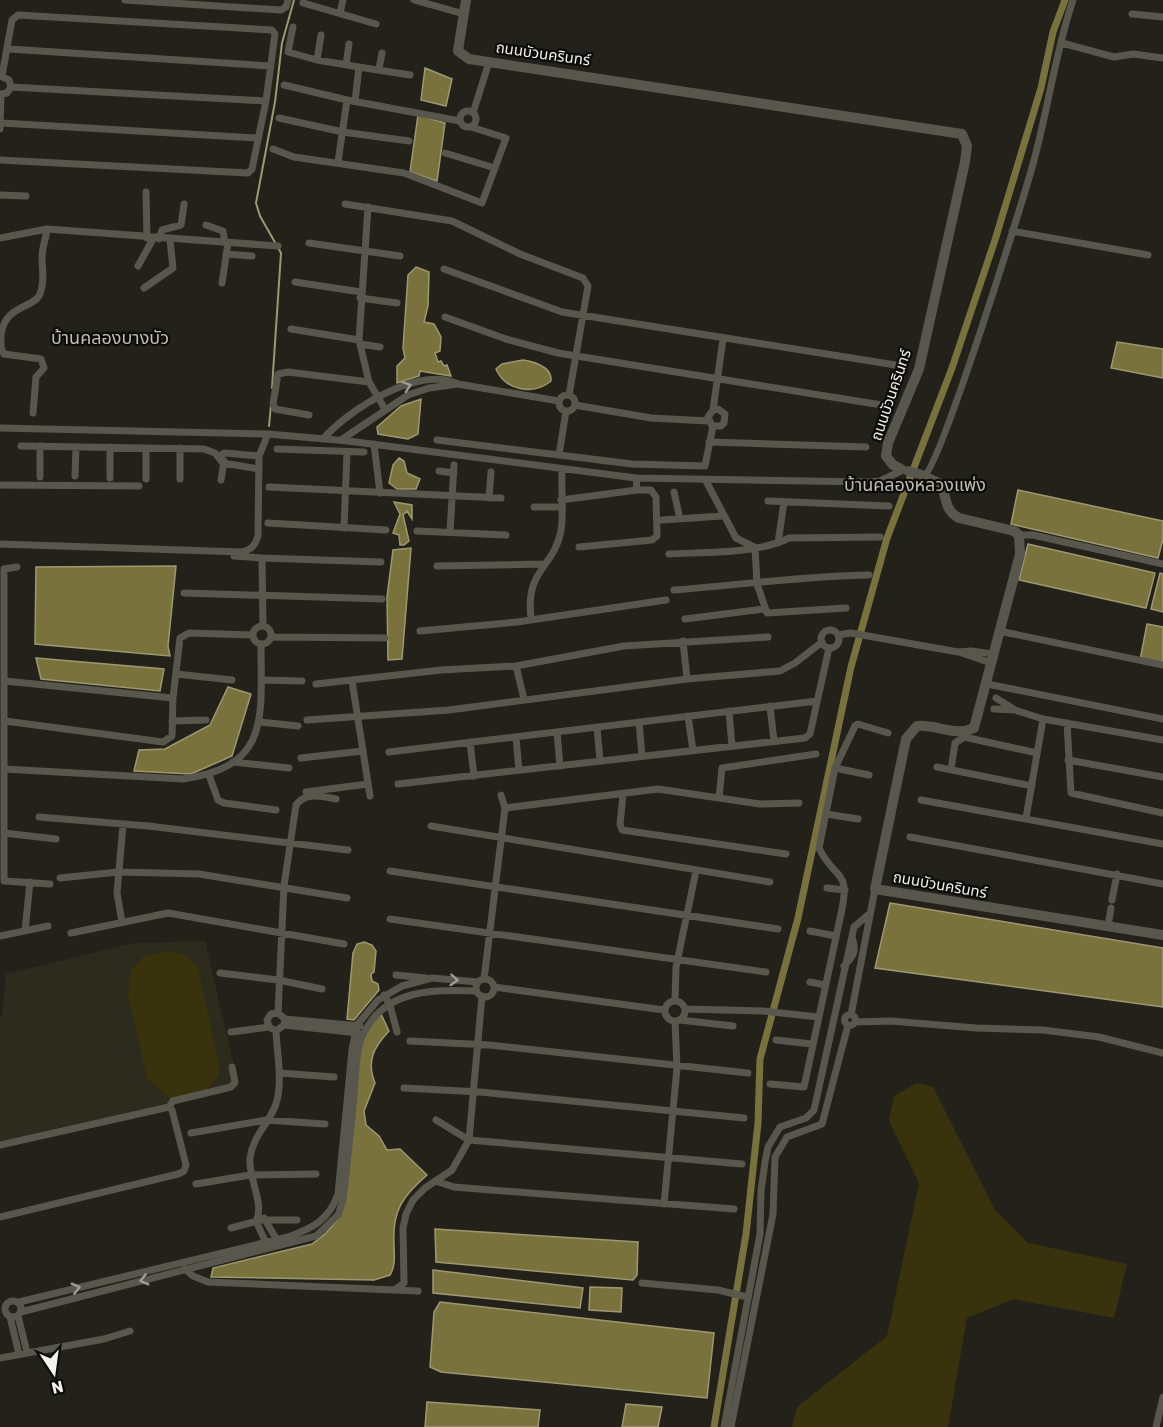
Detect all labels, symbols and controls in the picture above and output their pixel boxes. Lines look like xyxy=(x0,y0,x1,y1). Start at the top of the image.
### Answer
street label: ถนนบัวนครินทร์ xyxy=(495,38,592,70)
district label: บ้านคลองบางบัว xyxy=(51,327,169,349)
street label: ถนนบัวนครินทร์ xyxy=(867,346,915,443)
one-way arrow xyxy=(401,380,412,393)
district label: บ้านคลองหลวงแพ่ง xyxy=(844,474,986,496)
street label: ถนนบัวนครินทร์ xyxy=(892,868,989,902)
one-way arrow xyxy=(450,973,459,986)
one-way arrow xyxy=(140,1273,150,1286)
one-way arrow xyxy=(71,1283,81,1296)
north arrow xyxy=(24,1343,84,1403)
text: N xyxy=(50,1377,65,1398)

